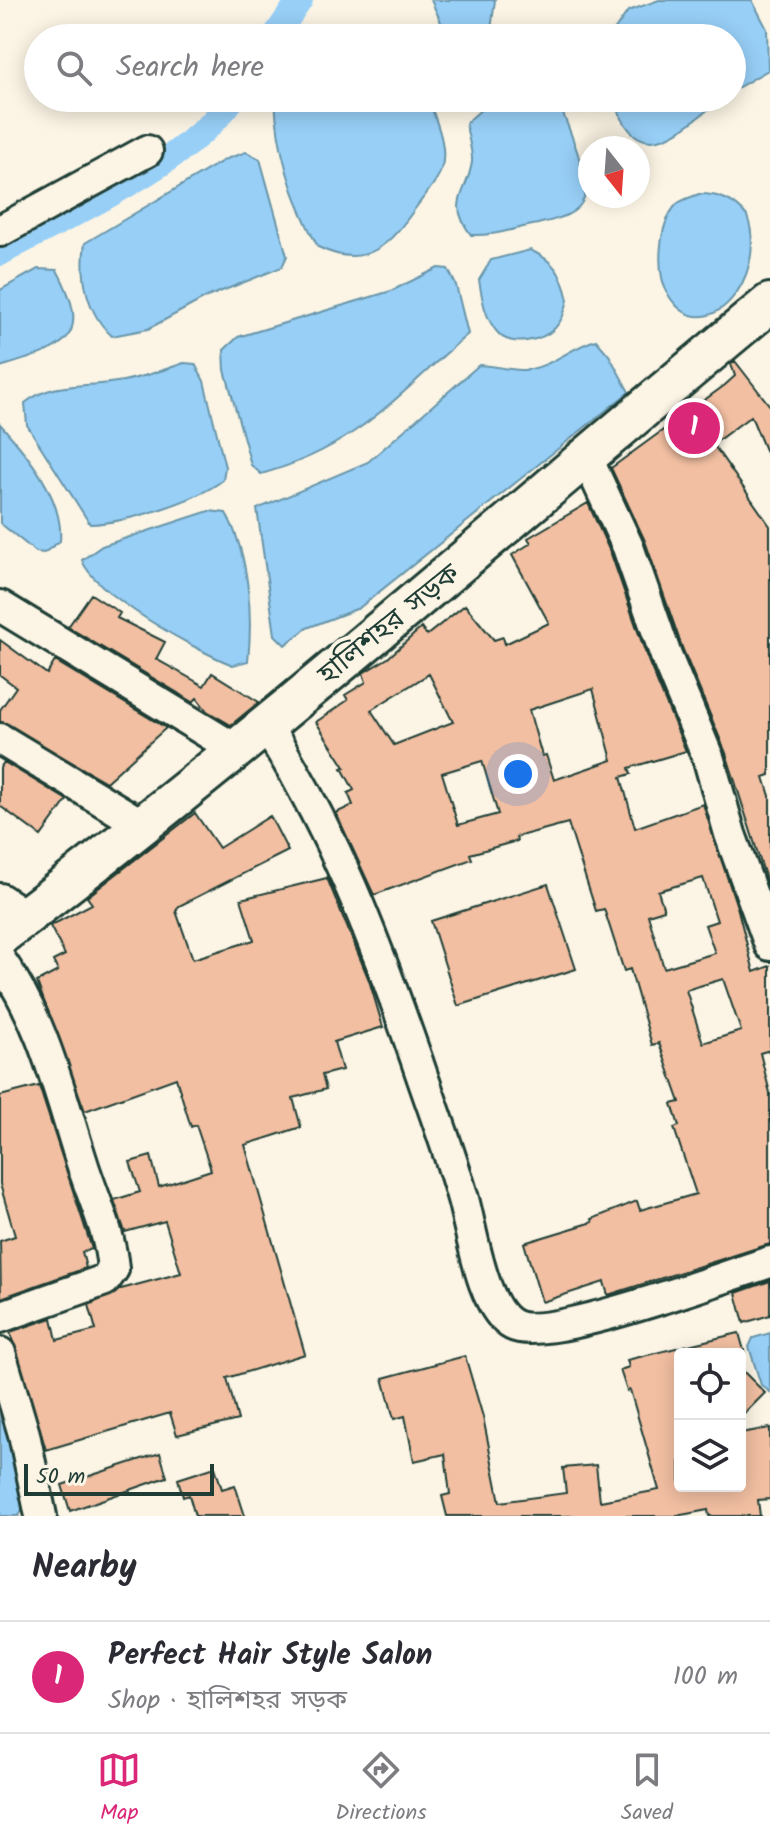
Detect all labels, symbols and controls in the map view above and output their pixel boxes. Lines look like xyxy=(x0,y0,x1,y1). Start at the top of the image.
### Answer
search box xyxy=(24,24,746,112)
text: Search here xyxy=(116,44,264,92)
icon: search xyxy=(52,46,96,90)
north arrow xyxy=(578,136,650,208)
pin: 1 xyxy=(668,398,720,458)
street label: হালিশহর সড়ক xyxy=(308,553,471,697)
your location xyxy=(498,754,538,794)
map controls xyxy=(674,1348,746,1492)
button: locate xyxy=(674,1348,746,1420)
button: layers xyxy=(674,1420,746,1492)
scale bar xyxy=(24,1460,214,1496)
text: 50 m xyxy=(36,1460,85,1495)
text: Nearby xyxy=(32,1541,137,1595)
text: Perfect Hair Style Salon xyxy=(108,1632,432,1680)
text: 1 xyxy=(54,1656,62,1698)
text: 100 m xyxy=(673,1656,738,1698)
text: Shop · হালিশহর সড়ক xyxy=(108,1680,347,1722)
tab: Map xyxy=(97,1748,141,1831)
tab: Directions xyxy=(335,1748,427,1831)
tab: Saved xyxy=(621,1748,673,1831)

